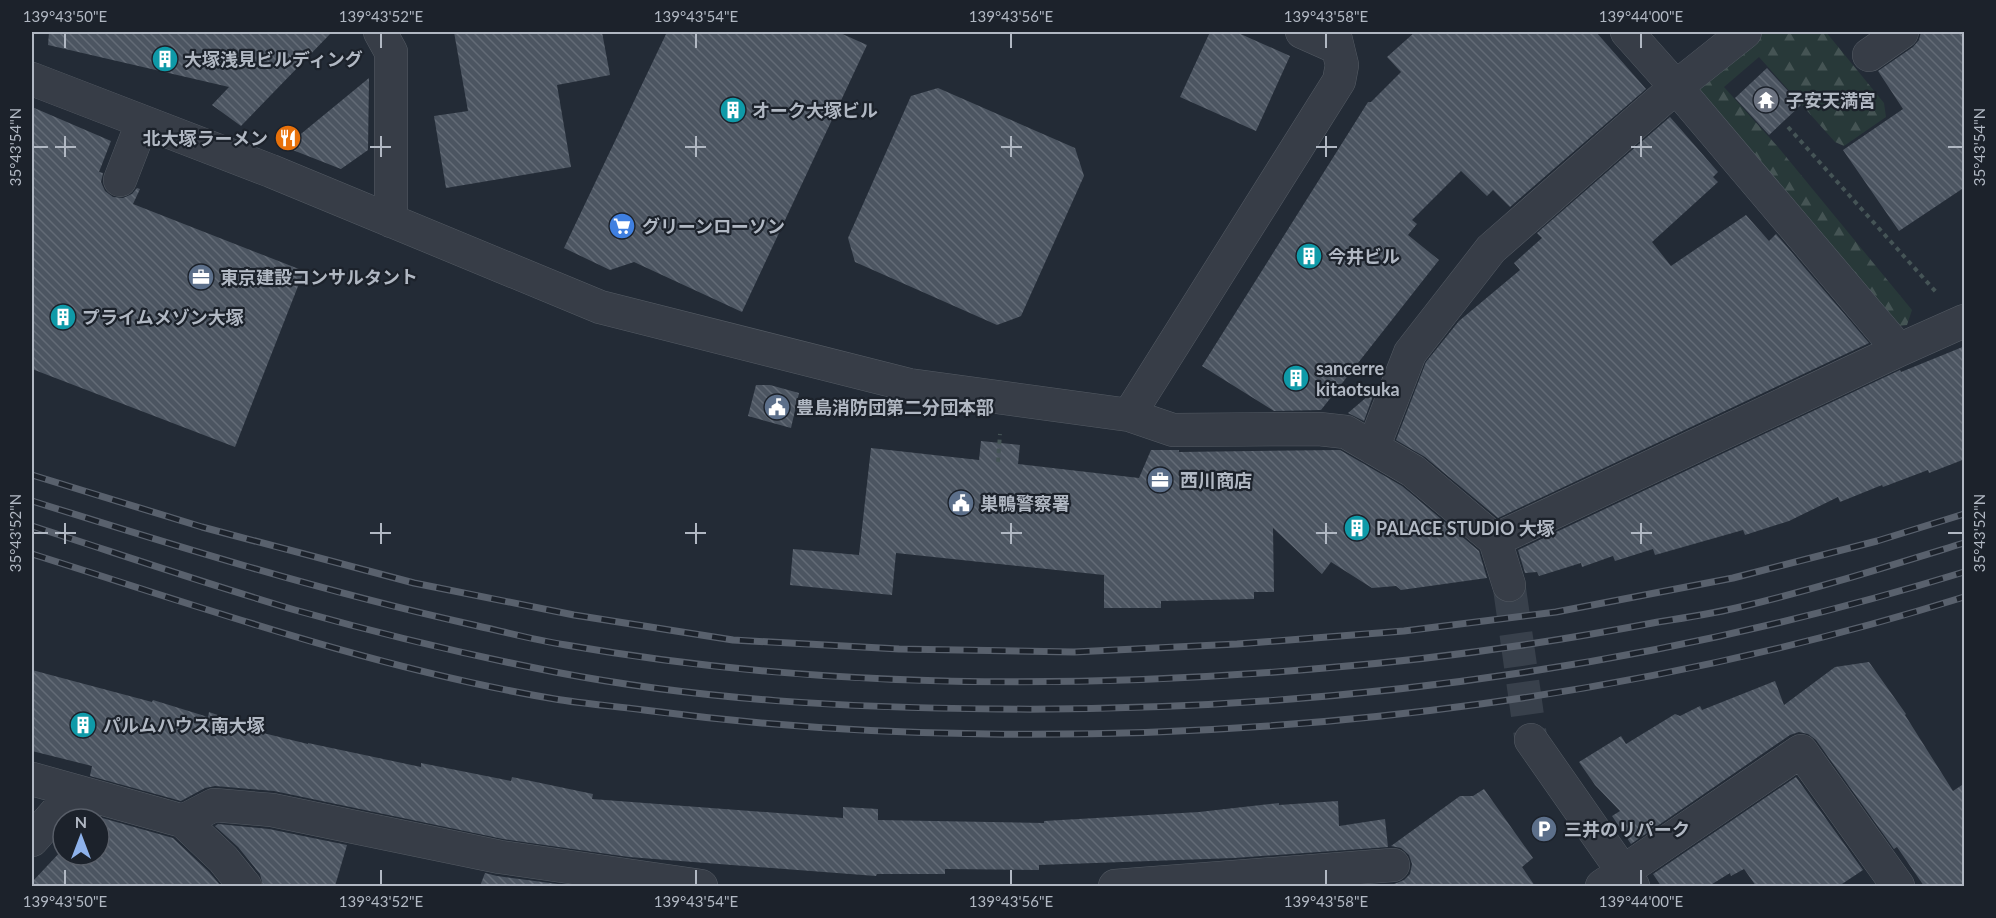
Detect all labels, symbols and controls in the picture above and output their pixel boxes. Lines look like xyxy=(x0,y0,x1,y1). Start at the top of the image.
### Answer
text: 139°43'50"E xyxy=(23,7,107,25)
text: 139°43'52"E xyxy=(339,7,423,25)
text: 139°43'54"E xyxy=(654,7,738,25)
text: 139°43'56"E xyxy=(969,7,1053,25)
text: 139°43'58"E xyxy=(1284,7,1368,25)
text: 139°44'00"E xyxy=(1599,7,1683,25)
building icon: 大塚浅見ビルディング xyxy=(150,44,180,74)
place label: 大塚浅見ビルディング xyxy=(184,48,363,70)
temple icon: 子安天満宮 xyxy=(1751,85,1781,115)
place label: 子安天満宮 xyxy=(1786,89,1876,111)
building icon: オーク大塚ビル xyxy=(718,95,748,125)
place label: オーク大塚ビル xyxy=(752,99,878,121)
text: 35°43'54"N xyxy=(6,108,24,186)
text: 35°43'54"N xyxy=(1970,108,1988,186)
restaurant icon: 北大塚ラーメン xyxy=(273,123,303,153)
place label: 北大塚ラーメン xyxy=(143,127,268,149)
supermarket icon: グリーンローソン xyxy=(607,211,637,241)
place label: グリーンローソン xyxy=(642,215,785,237)
building icon: 今井ビル xyxy=(1294,241,1324,271)
place label: 今井ビル xyxy=(1328,245,1400,267)
office icon: 東京建設コンサルタント xyxy=(186,262,216,292)
place label: 東京建設コンサルタント xyxy=(220,266,418,288)
building icon: プライムメゾン大塚 xyxy=(48,302,78,332)
place label: プライムメゾン大塚 xyxy=(82,306,244,328)
place label: sancerre kitaotsuka xyxy=(1316,357,1400,400)
building icon: sancerre kitaotsuka xyxy=(1281,363,1311,393)
public building icon: 豊島消防団第二分団本部 xyxy=(762,392,792,422)
place label: 豊島消防団第二分団本部 xyxy=(796,396,994,418)
office icon: 西川商店 xyxy=(1145,465,1175,495)
place label: 西川商店 xyxy=(1180,469,1252,491)
public building icon: 巣鴨警察署 xyxy=(946,488,976,518)
place label: 巣鴨警察署 xyxy=(980,492,1070,514)
text: 35°43'52"N xyxy=(6,494,24,572)
text: 35°43'52"N xyxy=(1970,494,1988,572)
building icon: PALACE STUDIO 大塚 xyxy=(1342,513,1372,543)
place label: PALACE STUDIO 大塚 xyxy=(1376,517,1555,539)
building icon: パルムハウス南大塚 xyxy=(68,710,98,740)
place label: パルムハウス南大塚 xyxy=(103,714,265,736)
north arrow xyxy=(51,807,111,867)
text: N xyxy=(75,812,87,831)
parking icon: 三井のリパーク xyxy=(1529,814,1559,844)
place label: 三井のリパーク xyxy=(1564,818,1690,840)
text: 139°43'50"E xyxy=(23,892,107,910)
text: 139°43'52"E xyxy=(339,892,423,910)
text: 139°43'54"E xyxy=(654,892,738,910)
text: 139°43'56"E xyxy=(969,892,1053,910)
text: 139°43'58"E xyxy=(1284,892,1368,910)
text: 139°44'00"E xyxy=(1599,892,1683,910)

